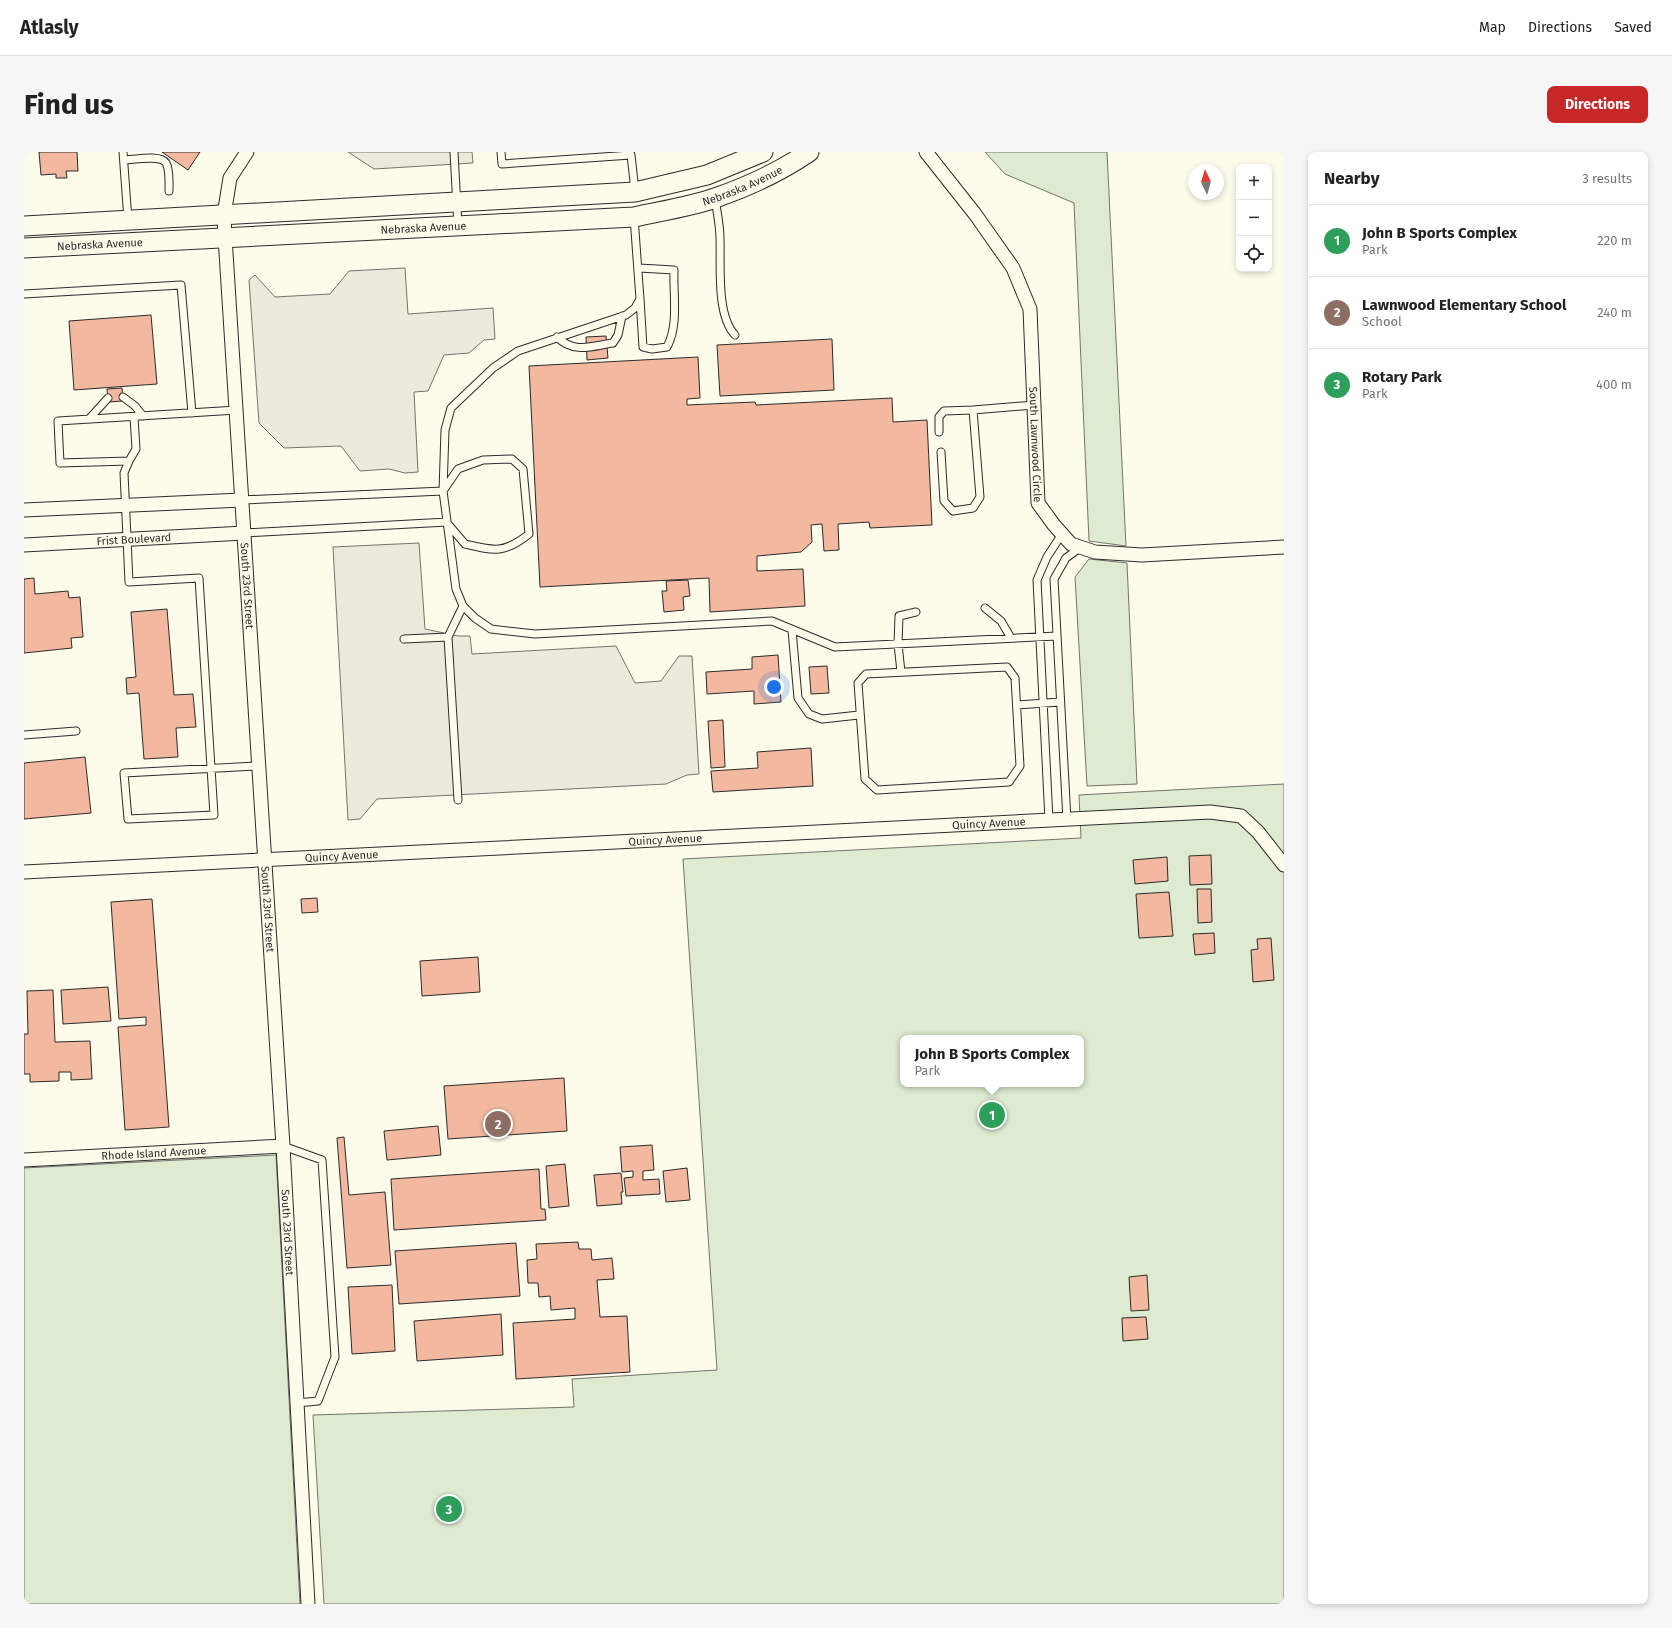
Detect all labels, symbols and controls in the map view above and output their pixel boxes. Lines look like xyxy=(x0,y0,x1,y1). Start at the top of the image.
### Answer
text: Atlasly xyxy=(20,16,79,39)
text: Map xyxy=(1479,19,1506,36)
text: Directions xyxy=(1528,19,1592,36)
text: Saved xyxy=(1614,19,1652,36)
button: Directions xyxy=(1547,86,1648,123)
text: Find us xyxy=(24,88,114,121)
street label: Nebraska Avenue xyxy=(701,163,785,208)
north arrow xyxy=(1188,164,1224,200)
map controls xyxy=(1236,164,1272,272)
button: + xyxy=(1236,164,1272,200)
text: Nearby xyxy=(1324,168,1379,189)
text: 3 results xyxy=(1582,171,1632,186)
button: − xyxy=(1236,200,1272,236)
street label: Nebraska Avenue xyxy=(380,219,467,236)
text: John B Sports Complex xyxy=(1362,224,1517,242)
text: 1 xyxy=(1334,233,1340,248)
text: 220 m xyxy=(1597,233,1632,248)
street label: Nebraska Avenue xyxy=(57,235,143,253)
button: locate xyxy=(1236,236,1272,272)
text: Park xyxy=(1362,242,1388,257)
text: Lawnwood Elementary School xyxy=(1362,296,1566,314)
text: 2 xyxy=(1334,305,1340,320)
text: 240 m xyxy=(1597,305,1632,320)
text: School xyxy=(1362,314,1402,329)
text: Rotary Park xyxy=(1362,368,1442,386)
text: 3 xyxy=(1334,377,1340,392)
text: 400 m xyxy=(1596,377,1632,392)
street label: South Lawnwood Circle xyxy=(1027,386,1044,503)
text: Park xyxy=(1362,386,1388,401)
street label: Frist Boulevard xyxy=(96,530,172,548)
street label: South 23rd Street xyxy=(238,542,256,629)
your location xyxy=(764,677,784,697)
street label: Quincy Avenue xyxy=(952,815,1026,832)
street label: Quincy Avenue xyxy=(628,831,702,848)
street label: Quincy Avenue xyxy=(304,848,379,864)
street label: South 23rd Street xyxy=(259,866,277,953)
popup xyxy=(900,1035,1084,1087)
text: John B Sports Complex xyxy=(915,1045,1069,1063)
text: Park xyxy=(915,1063,940,1078)
pin: 1 xyxy=(979,1100,1005,1130)
pin: 2 xyxy=(485,1109,511,1139)
street label: Rhode Island Avenue xyxy=(101,1144,207,1162)
street label: South 23rd Street xyxy=(279,1189,297,1276)
pin: 3 xyxy=(436,1494,462,1524)

